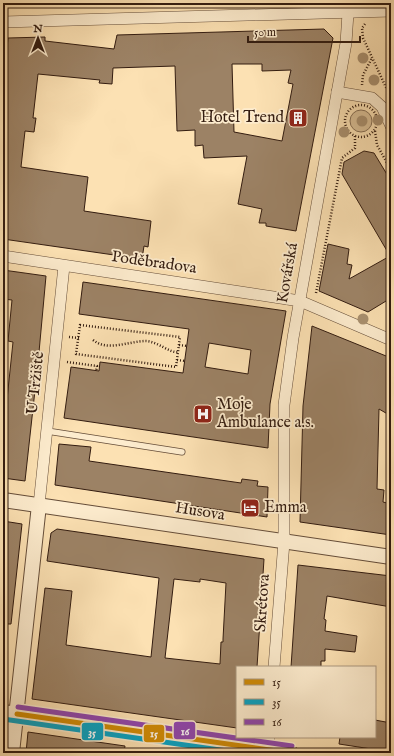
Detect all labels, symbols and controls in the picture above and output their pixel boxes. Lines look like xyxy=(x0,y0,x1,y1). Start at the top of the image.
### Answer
north arrow xyxy=(18,18,58,58)
scale bar xyxy=(248,18,360,44)
text: N xyxy=(32,22,43,36)
text: 50 m xyxy=(254,25,276,40)
building icon: Hotel Trend xyxy=(287,107,309,129)
place label: Hotel Trend xyxy=(200,108,284,128)
street label: Kovářská xyxy=(273,241,303,305)
street label: Poděbradova xyxy=(110,247,198,279)
street label: U Tržiště xyxy=(23,350,49,416)
place label: Moje Ambulance a.s. xyxy=(216,395,314,433)
hospital icon: Moje Ambulance a.s. xyxy=(192,403,214,425)
hotel icon: Emma xyxy=(239,497,261,519)
street label: Husova xyxy=(174,498,226,526)
place label: Emma xyxy=(264,498,307,518)
street label: Skrétova xyxy=(251,573,275,633)
legend xyxy=(236,666,376,738)
text: 15 xyxy=(272,675,281,690)
text: 35 xyxy=(272,695,281,710)
text: 16 xyxy=(272,715,282,730)
line badge: 16 xyxy=(173,721,196,740)
line badge: 35 xyxy=(81,722,104,741)
line badge: 15 xyxy=(143,724,165,743)
text: 16 xyxy=(181,725,191,739)
text: 35 xyxy=(88,726,96,740)
text: 15 xyxy=(150,727,158,741)

